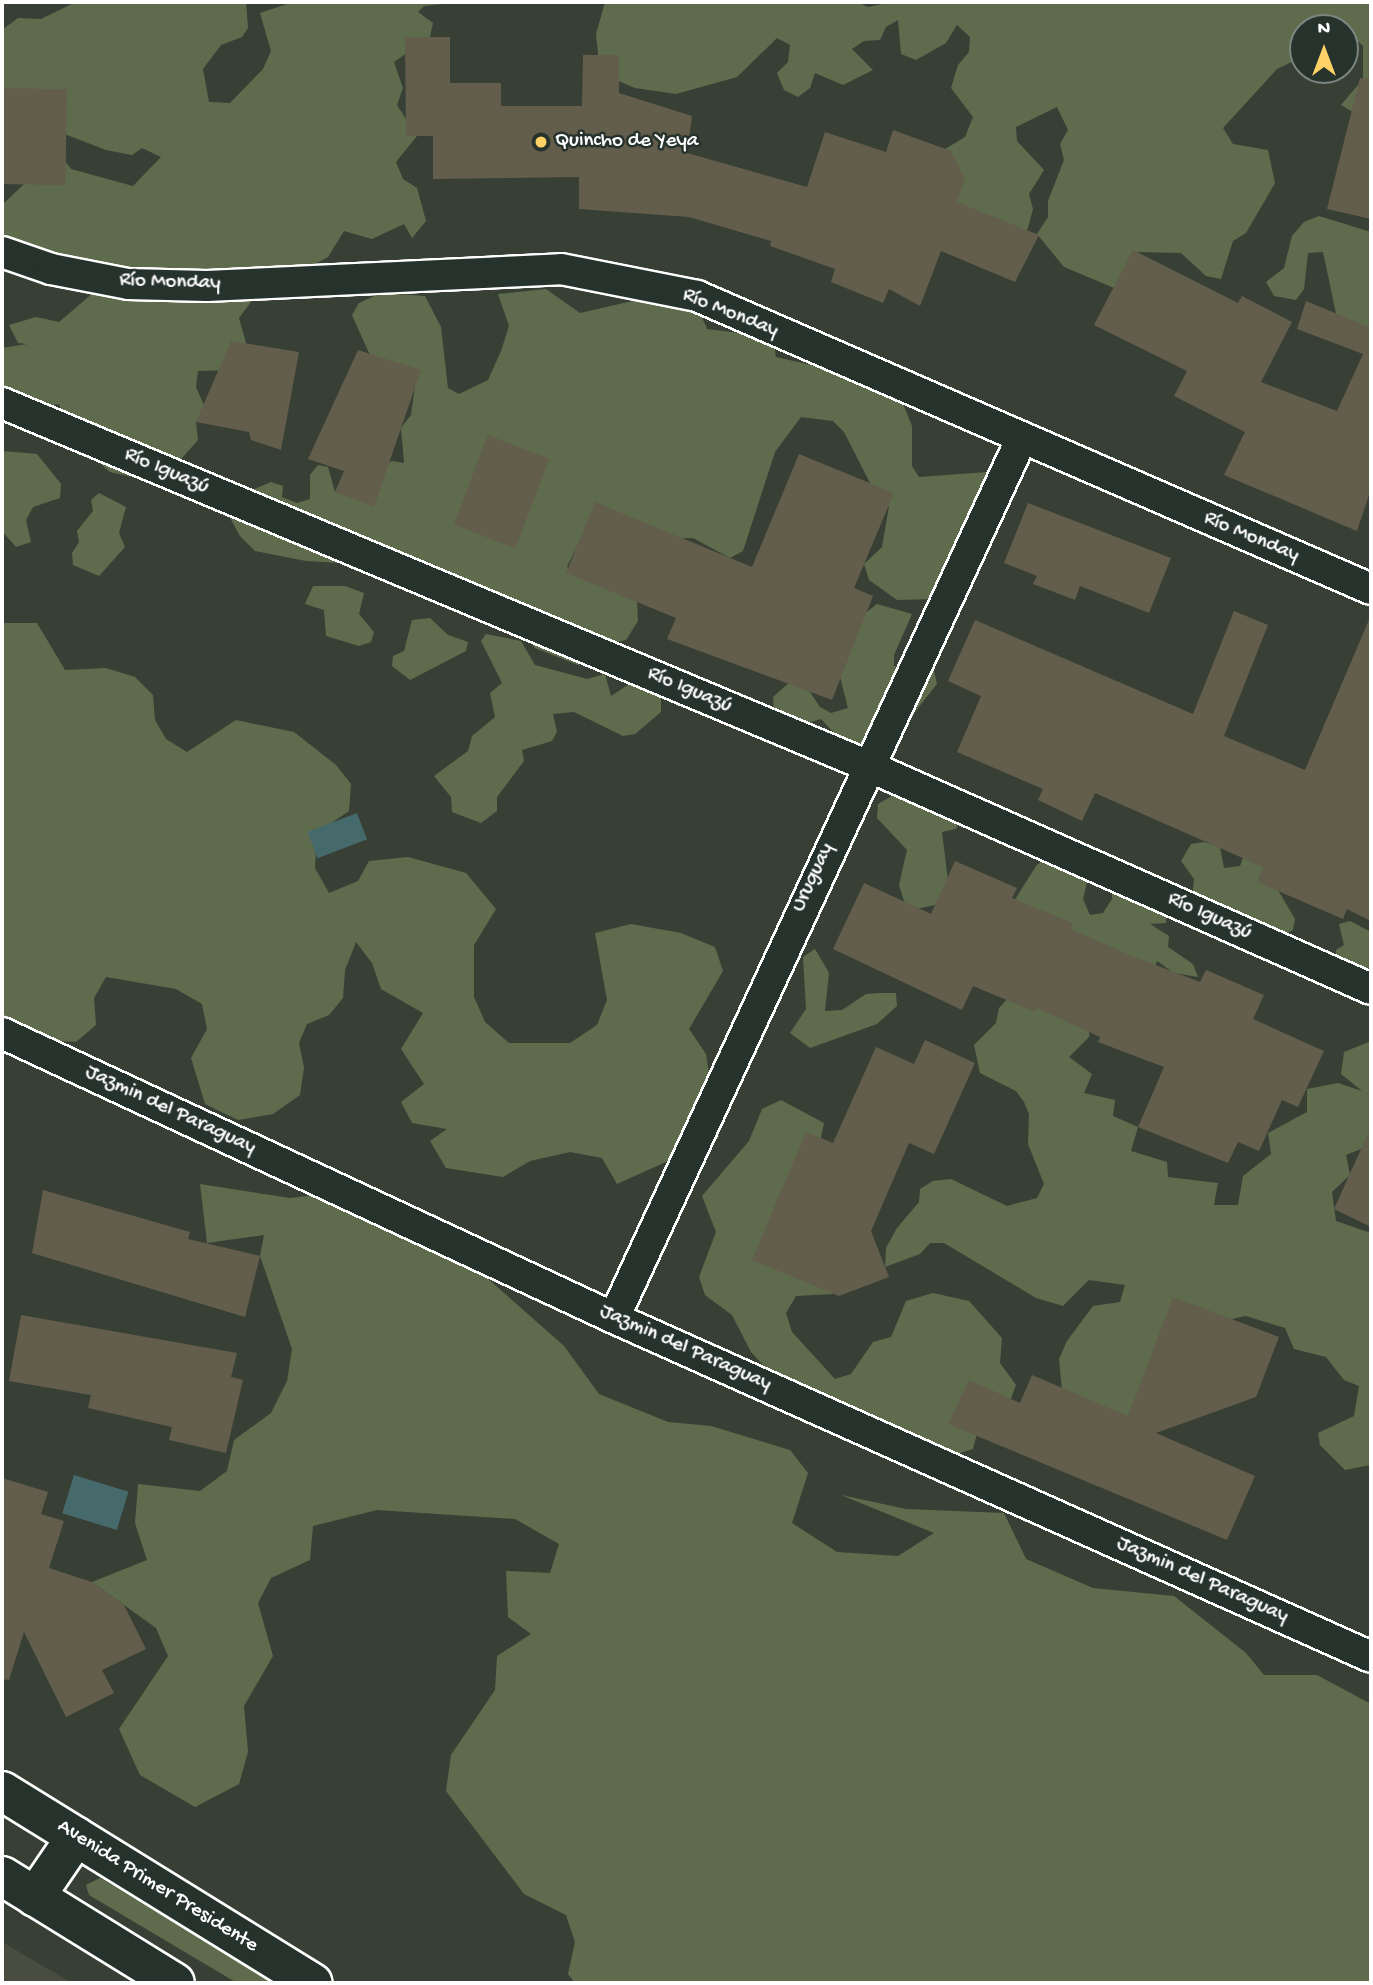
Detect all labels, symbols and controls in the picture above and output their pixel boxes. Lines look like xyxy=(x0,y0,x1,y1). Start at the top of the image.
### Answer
north arrow xyxy=(1289,14,1359,84)
text: N xyxy=(1318,18,1330,41)
place label: Quincho de Yeya xyxy=(555,129,698,155)
marker: Quincho de Yeya xyxy=(533,134,549,150)
street label: Río Monday xyxy=(119,269,221,297)
street label: Río Monday xyxy=(678,283,782,345)
street label: Río Iguazú xyxy=(120,443,212,501)
street label: Río Monday xyxy=(1200,507,1302,569)
street label: Río Iguazú xyxy=(643,662,735,720)
street label: Uruguay xyxy=(787,840,841,916)
street label: Río Iguazú xyxy=(1163,887,1255,947)
street label: Jazmin del Paraguay xyxy=(81,1060,259,1162)
street label: Jazmin del Paraguay xyxy=(595,1300,775,1398)
street label: Jazmin del Paraguay xyxy=(1112,1532,1292,1630)
street label: Avenida Primer Presidente xyxy=(52,1815,262,1959)

